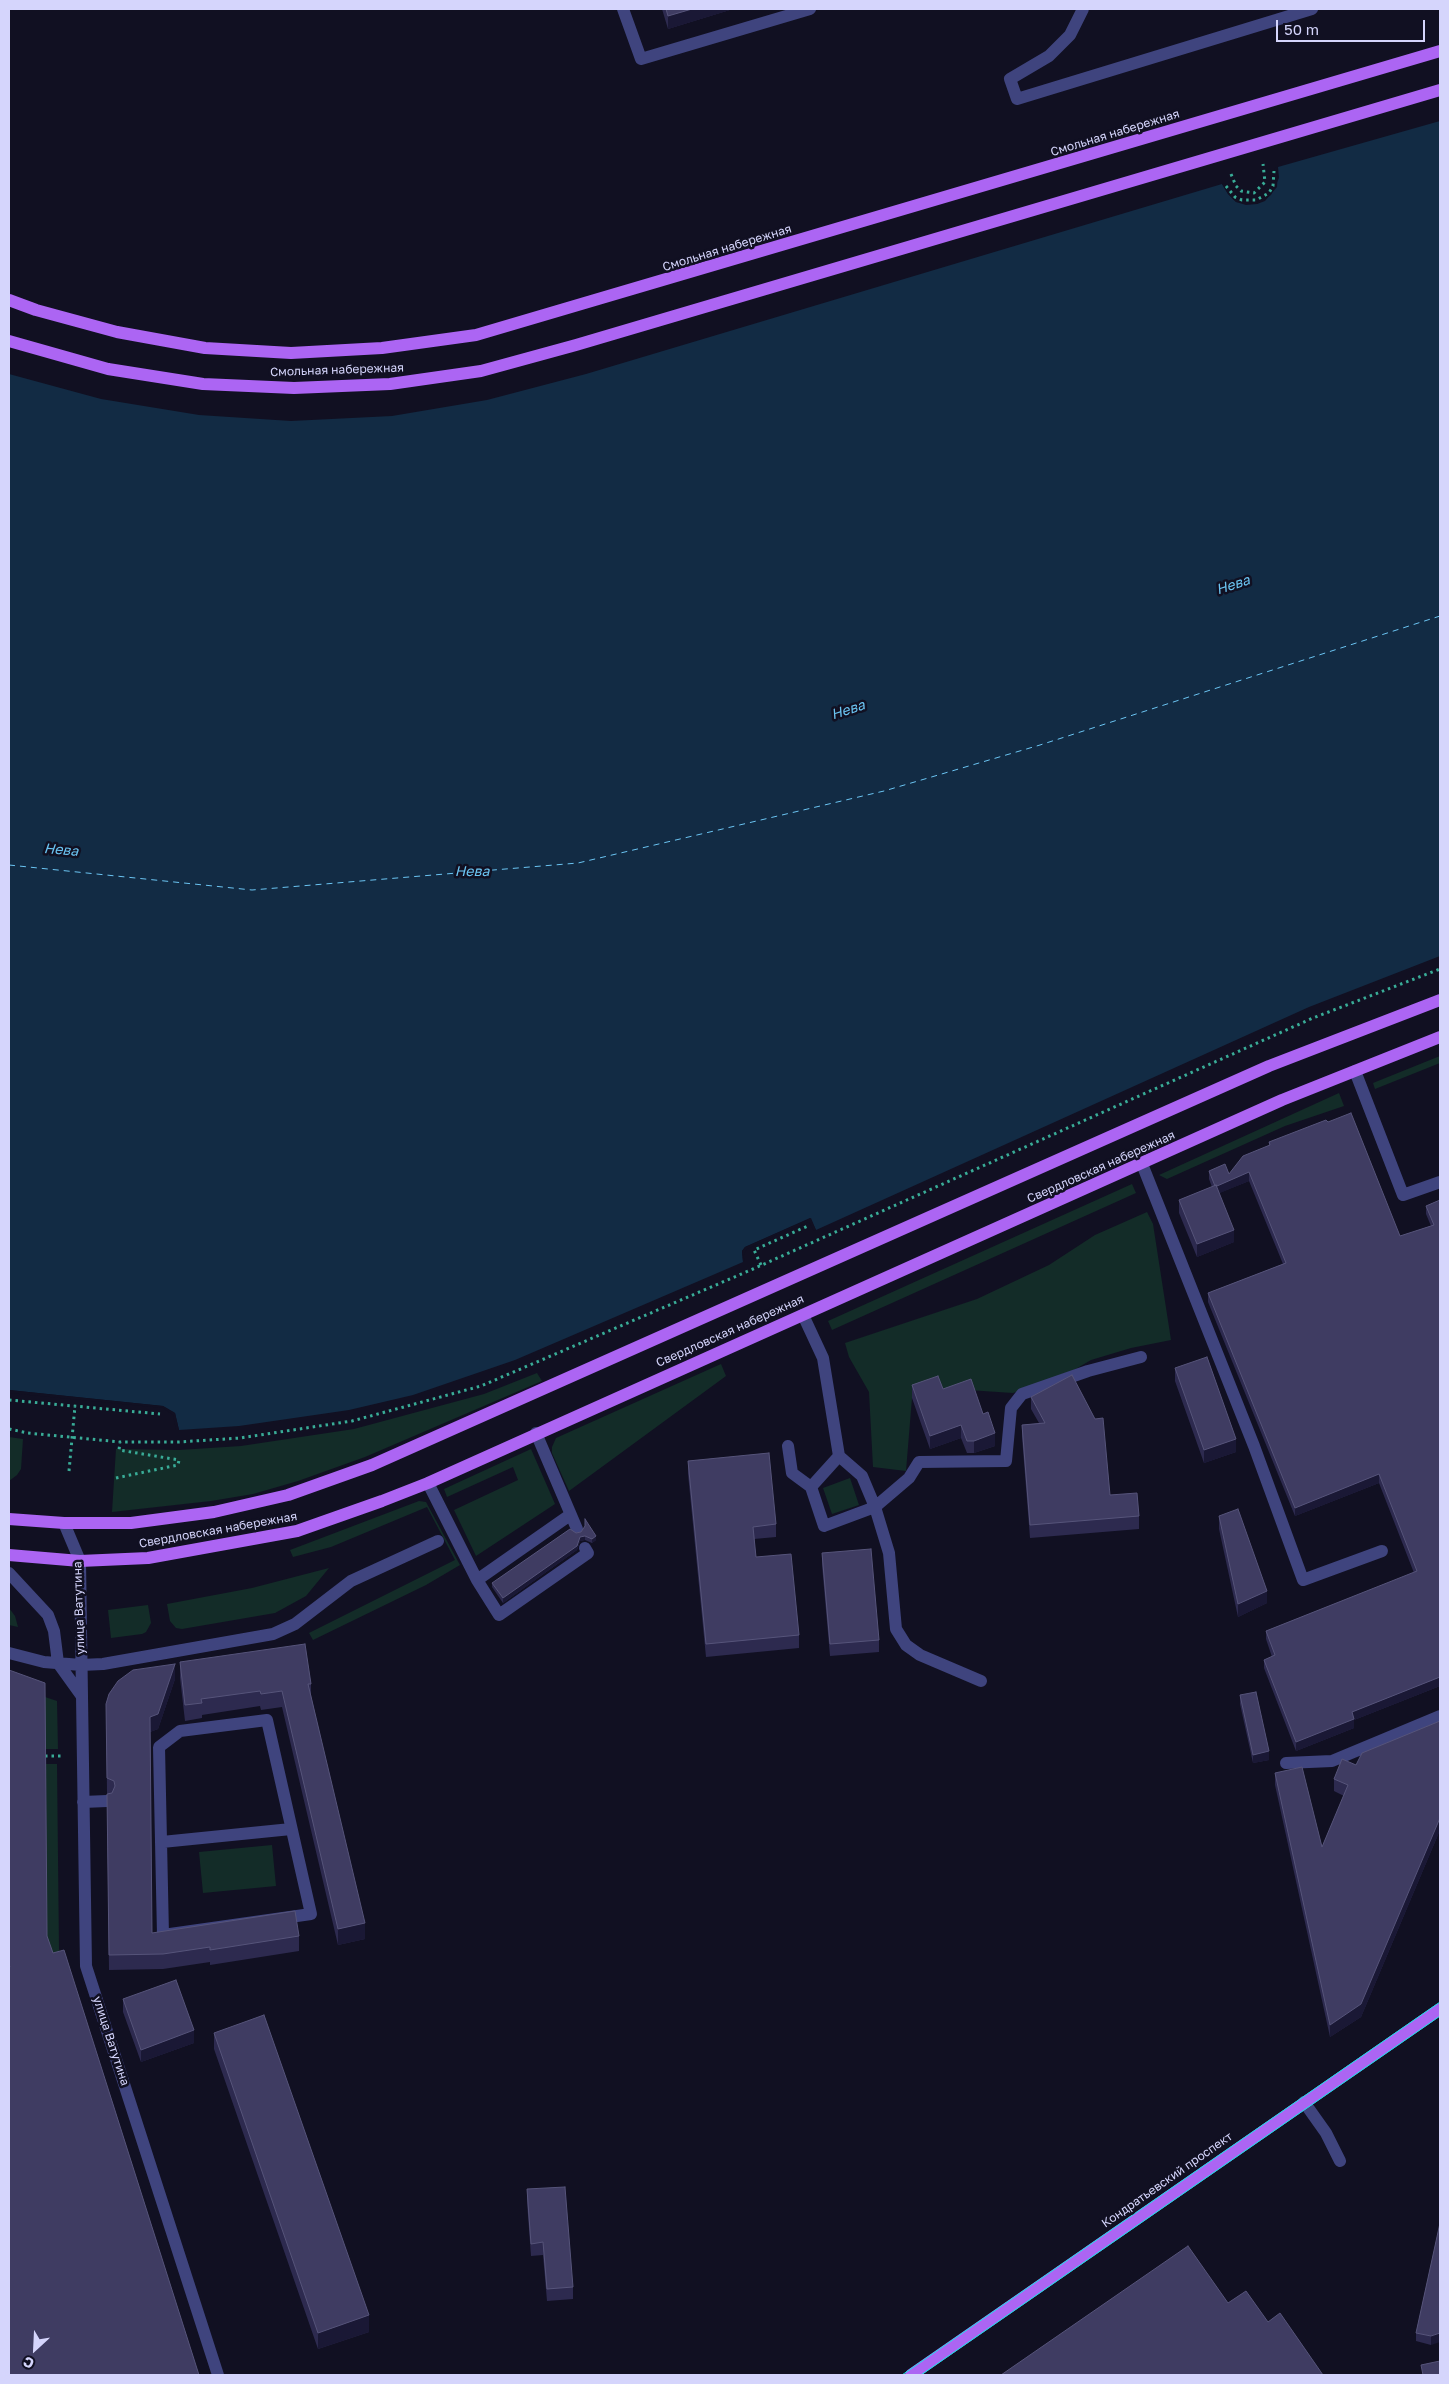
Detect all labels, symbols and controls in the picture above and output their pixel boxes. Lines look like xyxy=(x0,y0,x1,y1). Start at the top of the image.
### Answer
scale bar xyxy=(1279,10,1428,42)
text: 50 m xyxy=(1284,20,1319,38)
street label: Смольная набережная xyxy=(1049,107,1181,159)
street label: Смольная набережная xyxy=(661,222,793,274)
street label: Смольная набережная xyxy=(270,360,404,380)
water label: Нева xyxy=(1214,572,1252,598)
water label: Нева xyxy=(829,697,867,723)
water label: Нева xyxy=(43,840,79,860)
water label: Нева xyxy=(455,864,489,880)
street label: Свердловская набережная xyxy=(1025,1128,1177,1206)
street label: Свердловская набережная xyxy=(654,1292,806,1370)
street label: Свердловская набережная xyxy=(138,1509,298,1551)
street label: улица Ватутина xyxy=(70,1561,88,1655)
street label: улица Ватутина xyxy=(90,1994,132,2088)
street label: Кондратьевский проспект xyxy=(1099,2129,1235,2231)
north arrow xyxy=(10,2324,60,2374)
text: С xyxy=(20,2353,37,2373)

